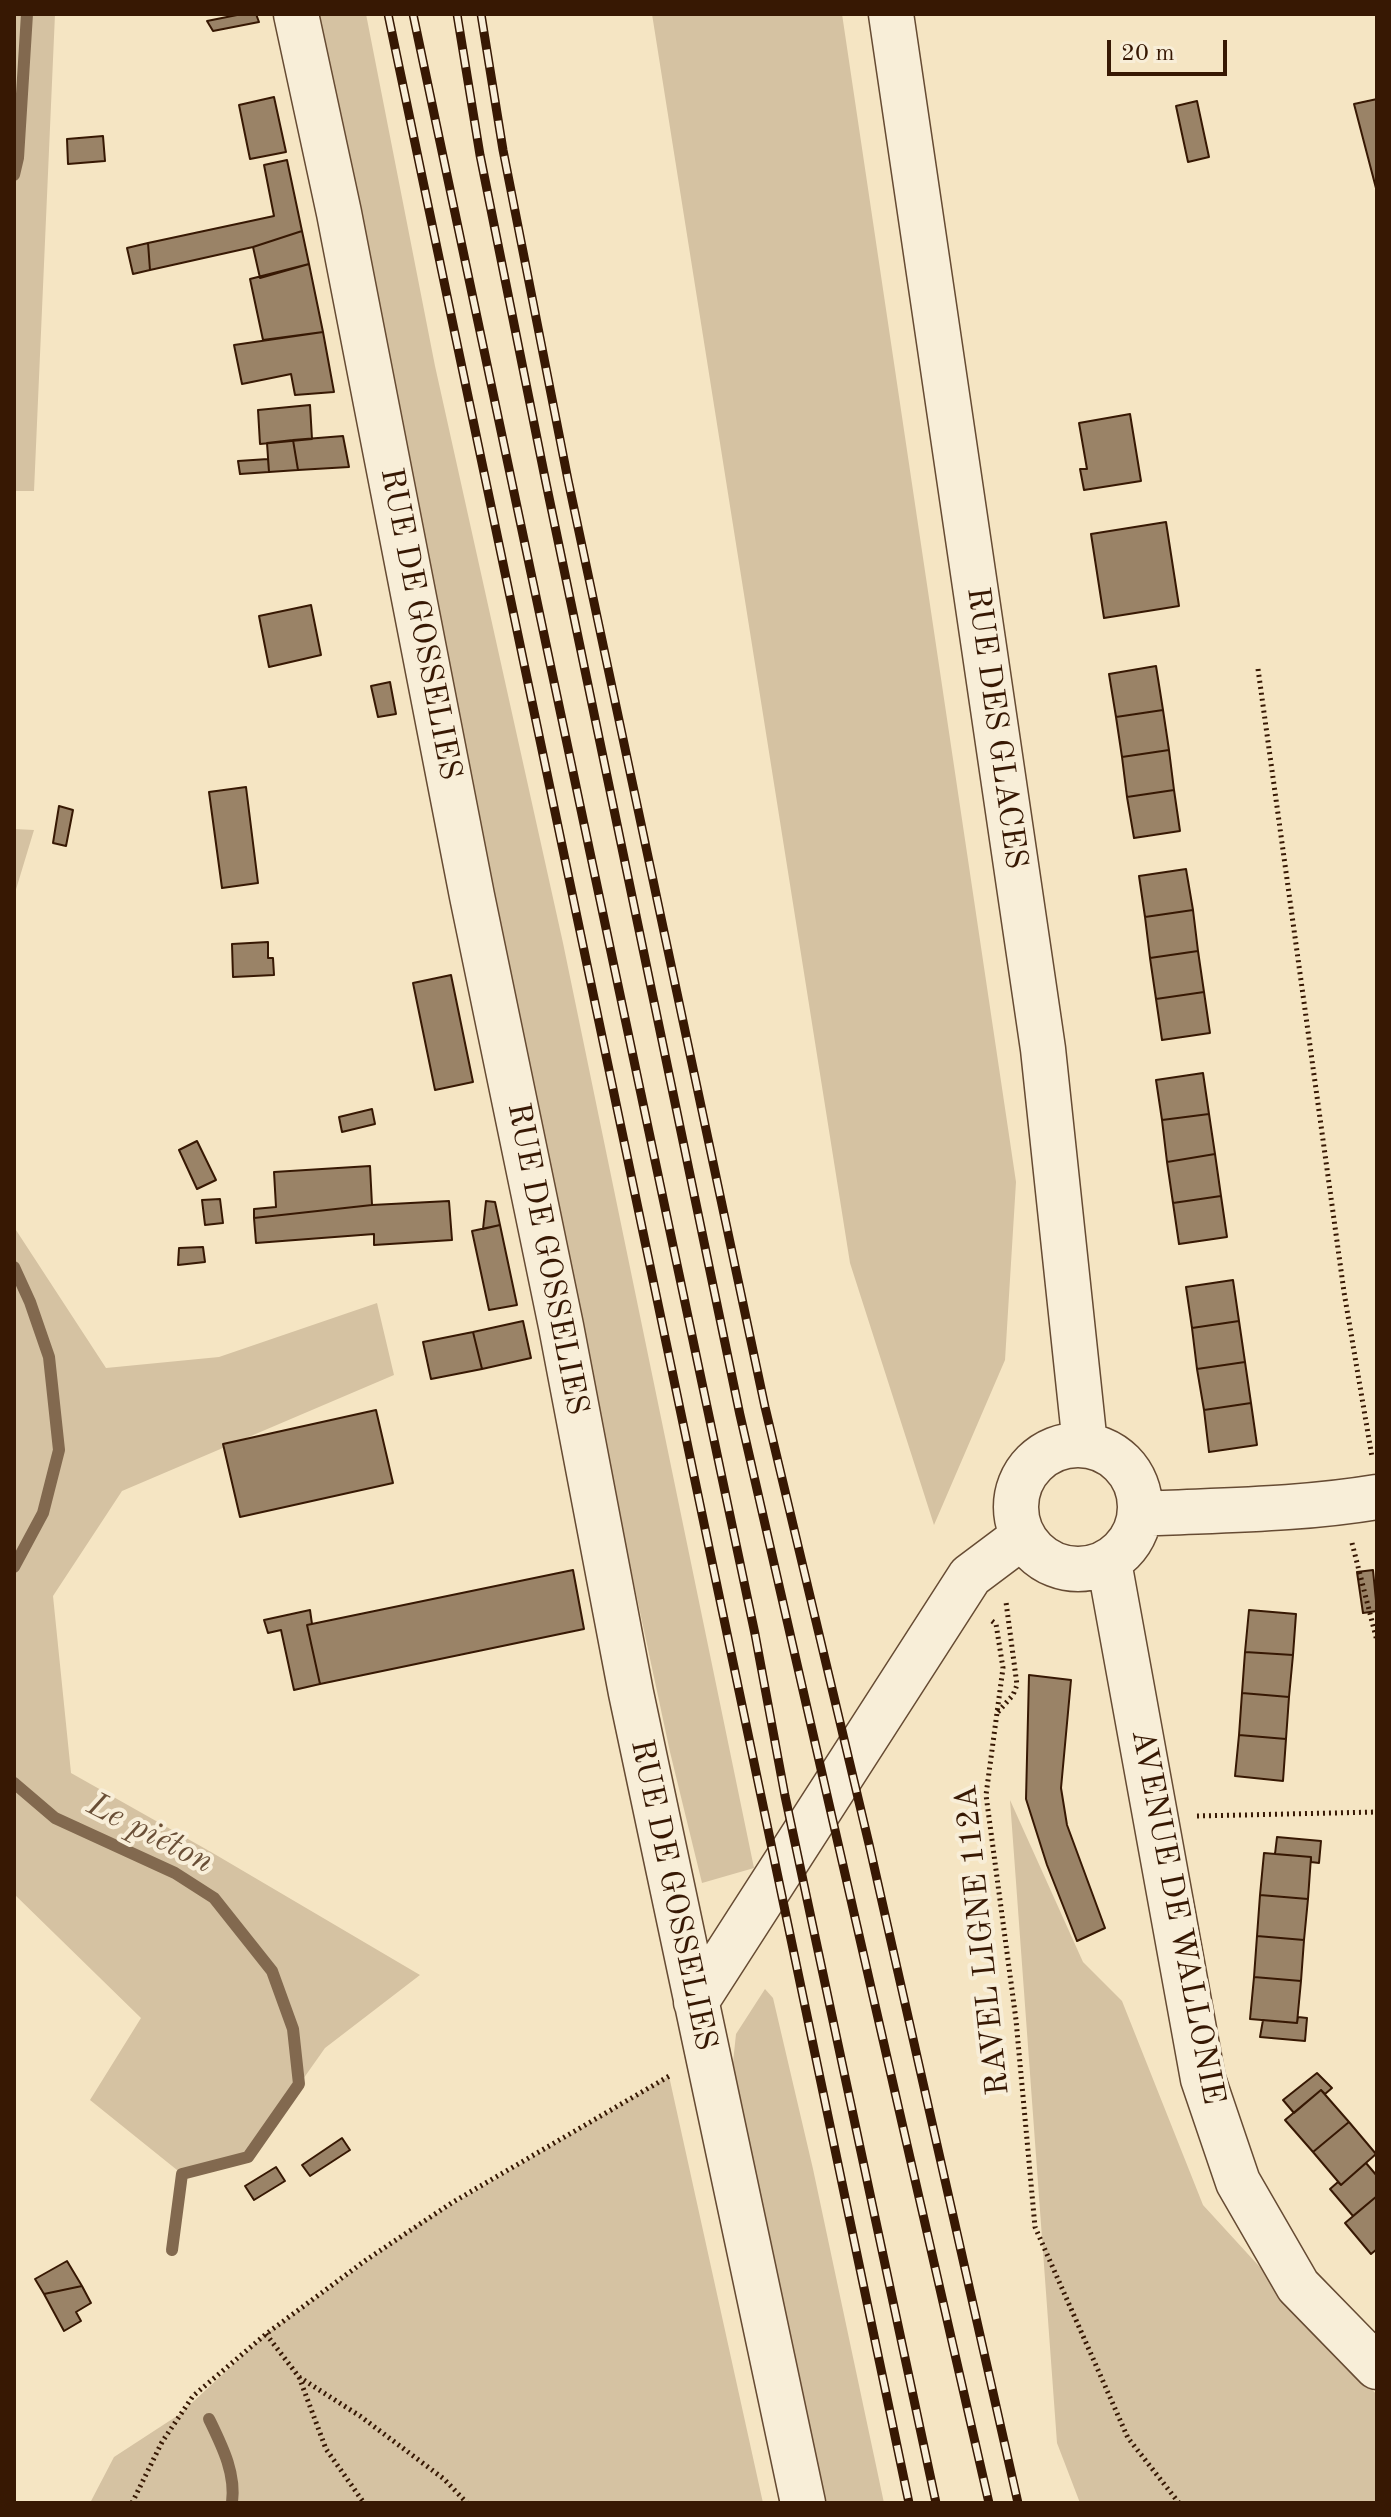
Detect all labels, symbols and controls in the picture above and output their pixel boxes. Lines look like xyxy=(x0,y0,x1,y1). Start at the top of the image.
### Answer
scale bar xyxy=(1111,24,1231,74)
text: 20 m xyxy=(1121,42,1175,66)
street label: RUE DE GOSSELIES xyxy=(371,465,469,783)
street label: RUE DES GLACES xyxy=(957,585,1035,871)
street label: RUE DE GOSSELIES xyxy=(498,1100,596,1418)
street label: AVENUE DE WALLONIE xyxy=(1122,1726,1232,2108)
street label: RUE DE GOSSELIES xyxy=(621,1736,725,2054)
street label: RAVEL LIGNE 112A xyxy=(948,1783,1018,2097)
water label: Le piéton xyxy=(80,1785,220,1883)

